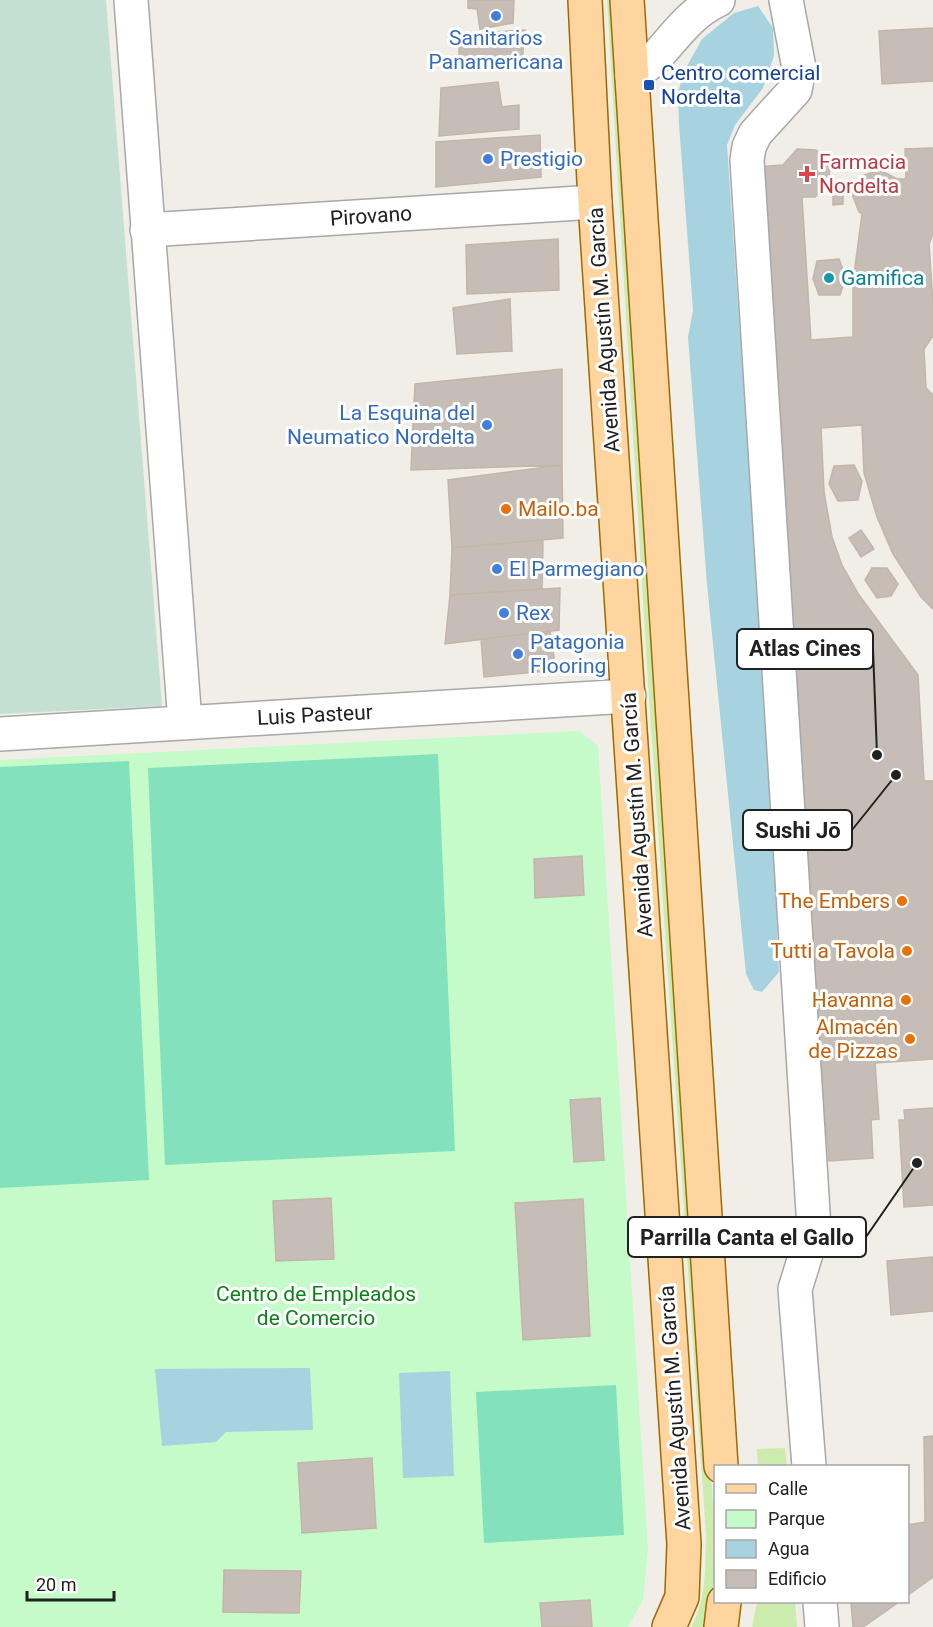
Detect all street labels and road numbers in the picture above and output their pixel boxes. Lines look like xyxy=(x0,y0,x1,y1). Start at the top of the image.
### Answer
street label: Pirovano xyxy=(329,201,413,231)
street label: Avenida Agustín M. García xyxy=(583,207,625,453)
street label: Avenida Agustín M. García xyxy=(616,692,658,938)
street label: Luis Pasteur xyxy=(257,700,373,730)
street label: Avenida Agustín M. García xyxy=(654,1285,696,1531)

